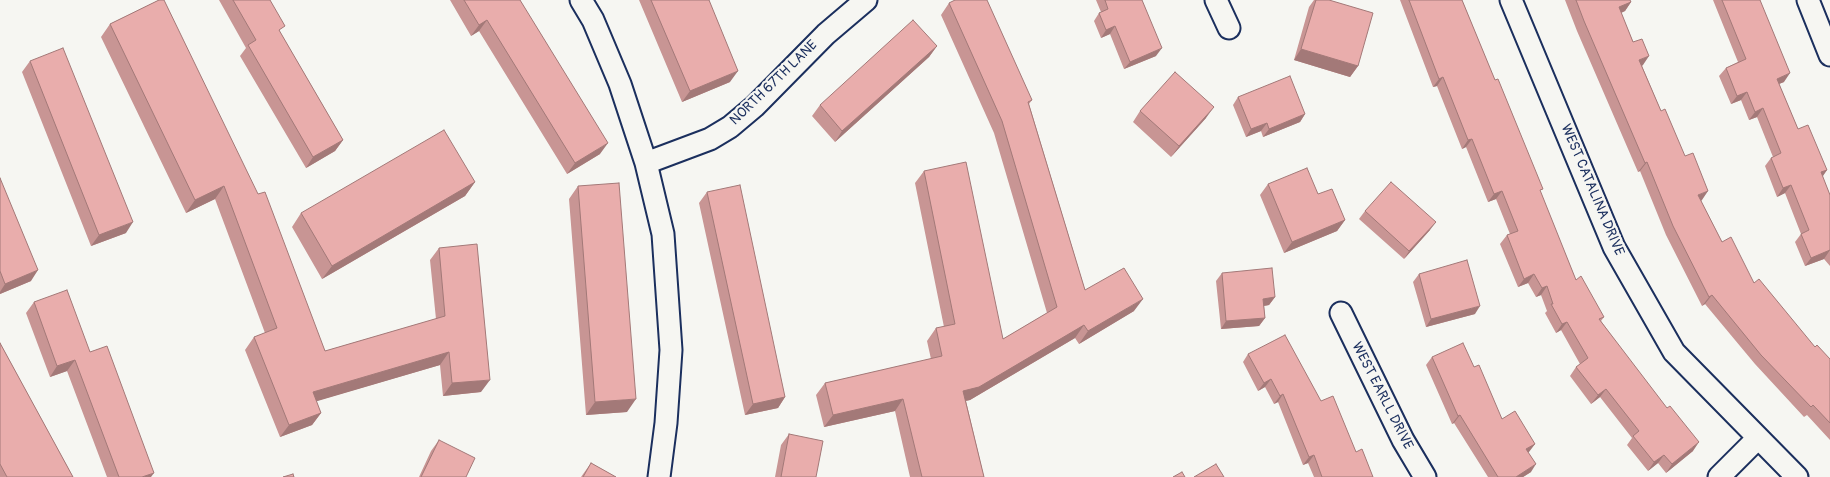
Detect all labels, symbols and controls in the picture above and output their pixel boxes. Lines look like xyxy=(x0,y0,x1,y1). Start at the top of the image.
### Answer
street label: NORTH 67TH LANE xyxy=(727,37,821,129)
street label: WEST CATALINA DRIVE xyxy=(1557,122,1627,258)
street label: WEST EARLL DRIVE xyxy=(1348,340,1416,452)

